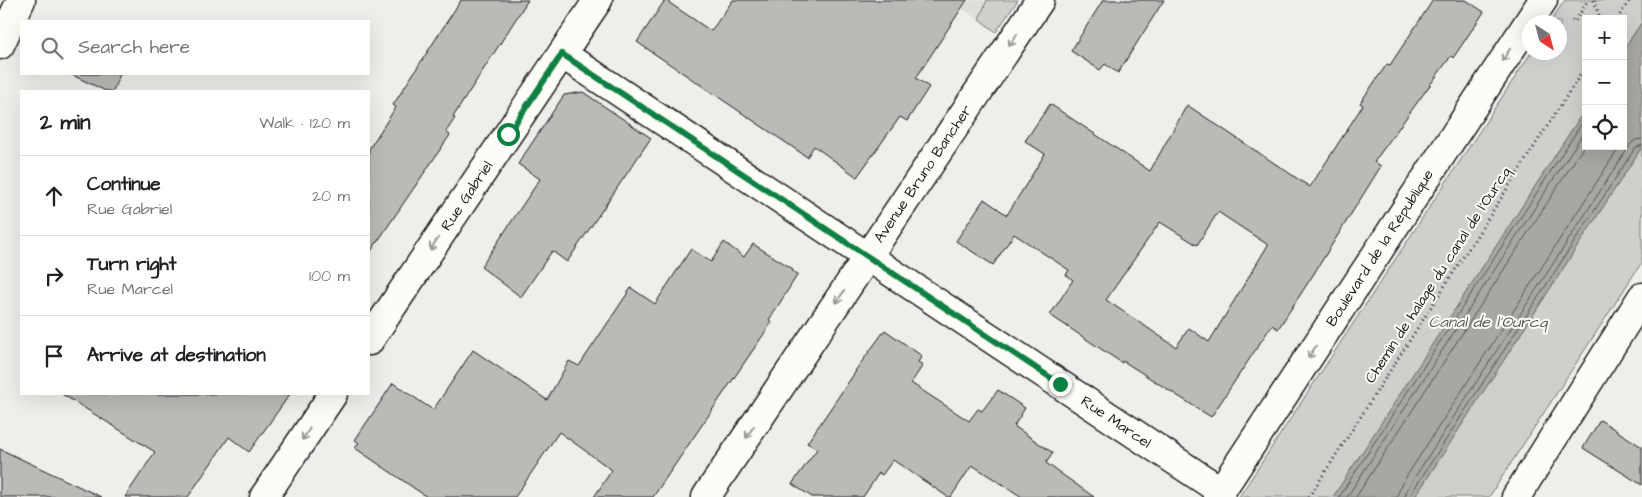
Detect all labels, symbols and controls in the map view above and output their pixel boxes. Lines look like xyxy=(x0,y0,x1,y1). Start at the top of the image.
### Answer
north arrow xyxy=(1522,15,1567,60)
map controls xyxy=(1582,15,1627,150)
button: + xyxy=(1582,15,1627,60)
search box xyxy=(20,20,370,75)
one-way arrow xyxy=(1007,33,1017,47)
icon: search xyxy=(38,34,66,62)
text: Search here xyxy=(78,34,190,61)
one-way arrow xyxy=(1501,48,1511,62)
button: − xyxy=(1582,60,1627,105)
street label: Avenue Bruno Bancher xyxy=(869,101,977,247)
button: locate xyxy=(1582,105,1627,150)
text: 2 min xyxy=(40,108,90,137)
text: Walk · 120 m xyxy=(259,112,350,134)
route start xyxy=(497,123,520,146)
street label: Rue Gabriel xyxy=(436,157,498,235)
street label: Chemin de halage du canal de l'Ourcq xyxy=(1360,163,1517,388)
street label: Boulevard de la République xyxy=(1321,165,1439,331)
text: Continue xyxy=(87,171,161,198)
icon: ahead xyxy=(40,182,68,210)
text: 20 m xyxy=(312,185,350,207)
text: Rue Gabriel xyxy=(87,198,172,220)
one-way arrow xyxy=(429,237,439,251)
text: Turn right xyxy=(87,251,176,278)
icon: right xyxy=(40,262,68,290)
text: 100 m xyxy=(309,265,350,287)
text: Rue Marcel xyxy=(87,278,173,300)
one-way arrow xyxy=(835,289,845,303)
water label: Canal de l'Ourcq xyxy=(1429,311,1548,333)
icon: arrive xyxy=(40,342,68,370)
text: Arrive at destination xyxy=(87,342,266,369)
one-way arrow xyxy=(1306,345,1316,359)
route end xyxy=(1049,373,1072,396)
street label: Rue Marcel xyxy=(1077,391,1155,453)
one-way arrow xyxy=(745,424,755,438)
one-way arrow xyxy=(301,427,311,441)

